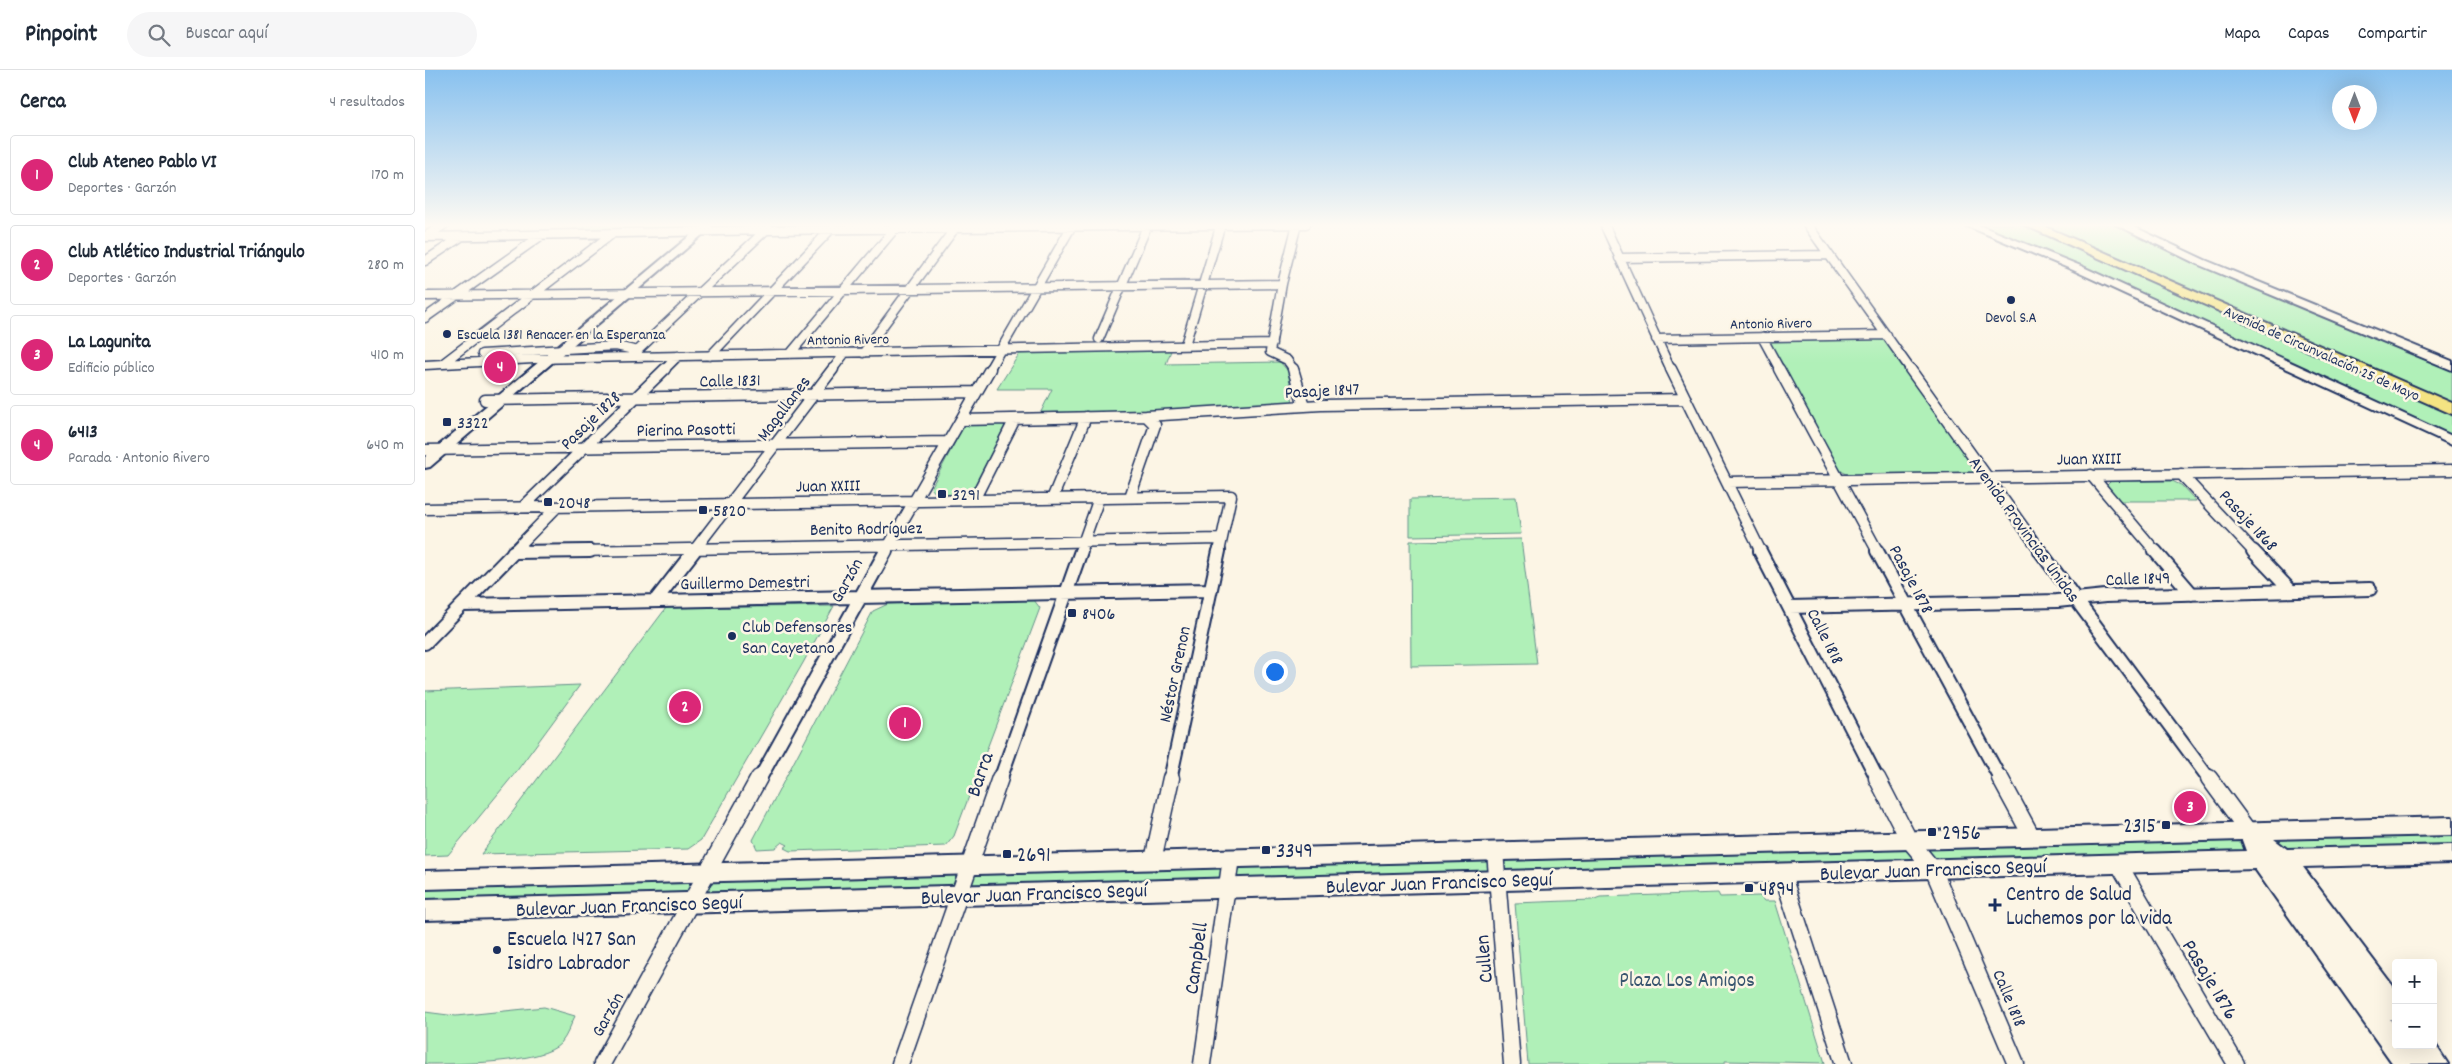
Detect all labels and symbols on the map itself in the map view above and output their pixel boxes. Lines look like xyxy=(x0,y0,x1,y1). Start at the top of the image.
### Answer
north arrow xyxy=(2332,85,2377,130)
marker: Devol S.A xyxy=(2005,294,2017,306)
street label: Avenida de Circunvalación 25 de Mayo xyxy=(2220,302,2423,408)
place label: Devol S.A xyxy=(1985,308,2037,330)
street label: Antonio Rivero xyxy=(1730,313,1813,337)
place label: Escuela 1381 Renacer en la Esperanza xyxy=(457,325,666,347)
marker: Escuela 1381 Renacer en la Esperanza xyxy=(441,328,453,340)
street label: Antonio Rivero xyxy=(807,329,890,353)
pin: 4 xyxy=(484,348,516,386)
street label: Calle 1831 xyxy=(699,369,761,396)
street label: Magallanes xyxy=(752,372,818,447)
street label: Pasaje 1847 xyxy=(1284,378,1360,407)
street label: Pasaje 1828 xyxy=(556,387,628,457)
place label: 3322 xyxy=(457,412,489,437)
marker: 3322 xyxy=(441,416,453,428)
street label: Pierina Pasotti xyxy=(636,418,736,445)
street label: Juan XXIII xyxy=(2057,447,2122,474)
street label: Avenida Provincias Unidas xyxy=(1961,452,2085,609)
street label: Juan XXIII xyxy=(796,474,861,501)
place label: 3291 xyxy=(952,484,980,509)
street label: Pasaje 1868 xyxy=(2212,485,2282,558)
marker: 3291 xyxy=(936,488,948,500)
place label: 2048 xyxy=(558,492,590,517)
marker: 2048 xyxy=(542,496,554,508)
place label: 5820 xyxy=(713,500,746,525)
marker: 5820 xyxy=(697,504,709,516)
street label: Benito Rodríguez xyxy=(810,517,923,544)
street label: Pasaje 1878 xyxy=(1881,541,1938,619)
street label: Garzón xyxy=(826,554,871,608)
street label: Calle 1849 xyxy=(2105,567,2171,594)
street label: Guillermo Demestri xyxy=(680,571,810,598)
place label: 8406 xyxy=(1082,603,1115,628)
street label: Calle 1818 xyxy=(1799,605,1849,670)
marker: 8406 xyxy=(1066,607,1078,619)
place label: Club Defensores San Cayetano xyxy=(742,616,852,662)
street label: Néstor Grenon xyxy=(1154,624,1199,725)
marker: Club Defensores San Cayetano xyxy=(726,630,738,642)
your location xyxy=(1262,659,1288,685)
pin: 2 xyxy=(669,688,701,726)
pin: 1 xyxy=(889,704,921,742)
street label: Barra xyxy=(960,748,1004,801)
pin: 3 xyxy=(2174,788,2206,826)
place label: 2315 xyxy=(2123,813,2156,843)
marker: 2315 xyxy=(2160,819,2172,831)
place label: 2956 xyxy=(1942,820,1981,850)
marker: 2956 xyxy=(1926,826,1938,838)
place label: 3349 xyxy=(1276,838,1313,868)
place label: 2691 xyxy=(1017,842,1051,872)
marker: 3349 xyxy=(1260,844,1272,856)
marker: 2691 xyxy=(1001,848,1013,860)
street label: Bulevar Juan Francisco Seguí xyxy=(1819,853,2049,891)
street label: Bulevar Juan Francisco Seguí xyxy=(1325,866,1555,904)
place label: 4894 xyxy=(1759,876,1794,906)
street label: Bulevar Juan Francisco Seguí xyxy=(920,877,1150,915)
place label: Centro de Salud Luchemos por la vida xyxy=(2006,881,2173,935)
marker: 4894 xyxy=(1743,882,1755,894)
street label: Bulevar Juan Francisco Seguí xyxy=(515,889,745,927)
marker: Centro de Salud Luchemos por la vida xyxy=(1988,898,2002,912)
street label: Campbell xyxy=(1178,920,1218,996)
place label: Escuela 1427 San Isidro Labrador xyxy=(507,926,636,980)
street label: Cullen xyxy=(1469,933,1503,984)
street label: Pasaje 1876 xyxy=(2173,935,2244,1026)
marker: Escuela 1427 San Isidro Labrador xyxy=(491,944,503,956)
street label: Calle 1818 xyxy=(1984,966,2031,1032)
park label: Plaza Los Amigos xyxy=(1619,967,1755,997)
street label: Garzón xyxy=(587,988,632,1042)

